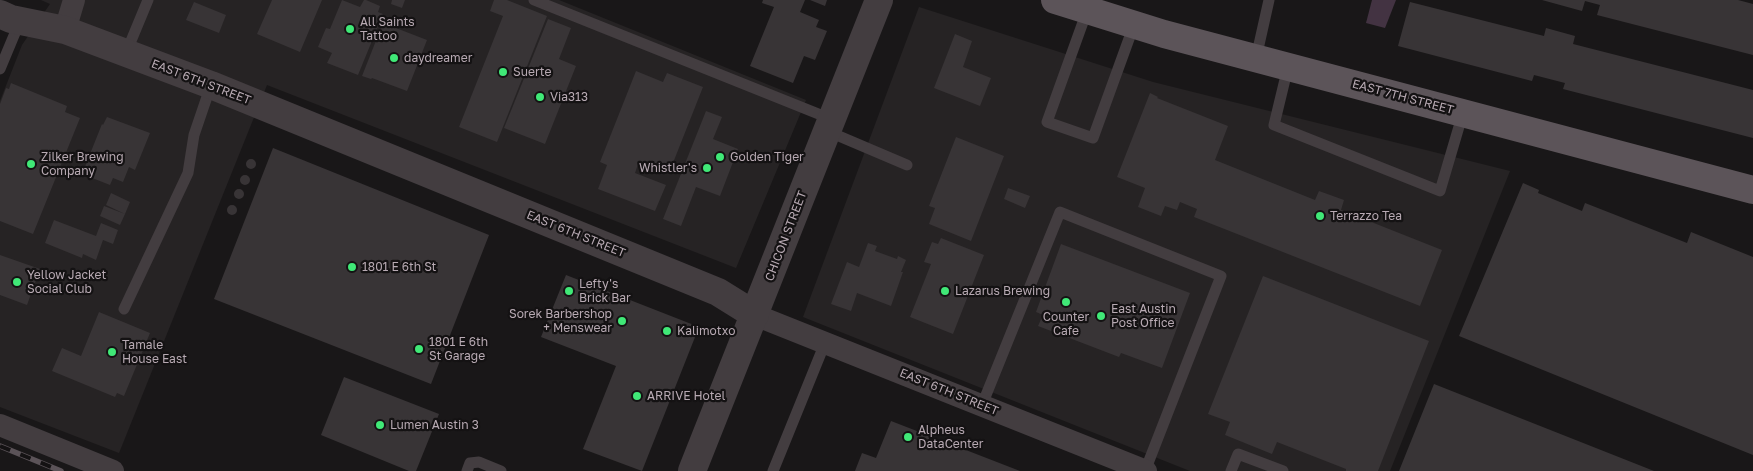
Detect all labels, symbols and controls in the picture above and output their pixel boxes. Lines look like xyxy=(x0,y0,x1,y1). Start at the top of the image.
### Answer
place label: All Saints Tattoo xyxy=(360,15,415,43)
marker: All Saints Tattoo xyxy=(344,23,356,35)
place label: daydreamer xyxy=(404,51,472,65)
marker: daydreamer xyxy=(388,52,400,64)
street label: EAST 6TH STREET xyxy=(149,56,253,108)
place label: Suerte xyxy=(513,65,552,79)
marker: Suerte xyxy=(497,66,509,78)
street label: EAST 7TH STREET xyxy=(1351,77,1455,117)
place label: Via313 xyxy=(550,90,588,104)
marker: Via313 xyxy=(534,91,546,103)
place label: Zilker Brewing Company xyxy=(41,150,124,178)
place label: Golden Tiger xyxy=(730,150,804,164)
marker: Golden Tiger xyxy=(714,151,726,163)
marker: Zilker Brewing Company xyxy=(25,158,37,170)
place label: Whistler's xyxy=(639,161,697,175)
marker: Whistler's xyxy=(701,162,713,174)
street label: CHICON STREET xyxy=(762,189,810,283)
street label: EAST 6TH STREET xyxy=(524,208,628,260)
place label: Terrazzo Tea xyxy=(1330,209,1402,223)
marker: Terrazzo Tea xyxy=(1314,210,1326,222)
place label: 1801 E 6th St xyxy=(362,260,436,274)
marker: 1801 E 6th St xyxy=(346,261,358,273)
place label: Yellow Jacket Social Club xyxy=(27,268,106,296)
marker: Yellow Jacket Social Club xyxy=(11,276,23,288)
place label: Lefty's Brick Bar xyxy=(579,277,631,305)
place label: Lazarus Brewing xyxy=(955,284,1050,298)
marker: Lefty's Brick Bar xyxy=(563,285,575,297)
marker: Lazarus Brewing xyxy=(939,285,951,297)
marker: Counter Cafe xyxy=(1060,296,1072,308)
place label: East Austin Post Office xyxy=(1111,302,1176,330)
place label: Sorek Barbershop + Menswear xyxy=(509,307,612,335)
place label: Counter Cafe xyxy=(1043,310,1089,338)
marker: East Austin Post Office xyxy=(1095,310,1107,322)
marker: Sorek Barbershop + Menswear xyxy=(616,315,628,327)
place label: Kalimotxo xyxy=(677,324,735,338)
marker: Kalimotxo xyxy=(661,325,673,337)
place label: 1801 E 6th St Garage xyxy=(429,335,488,363)
place label: Tamale House East xyxy=(122,338,187,366)
marker: 1801 E 6th St Garage xyxy=(413,343,425,355)
marker: Tamale House East xyxy=(106,346,118,358)
street label: EAST 6TH STREET xyxy=(897,366,1001,418)
place label: ARRIVE Hotel xyxy=(647,389,725,403)
marker: ARRIVE Hotel xyxy=(631,390,643,402)
place label: Lumen Austin 3 xyxy=(390,418,479,432)
marker: Lumen Austin 3 xyxy=(374,419,386,431)
place label: Alpheus DataCenter xyxy=(918,423,983,451)
marker: Alpheus DataCenter xyxy=(902,431,914,443)

